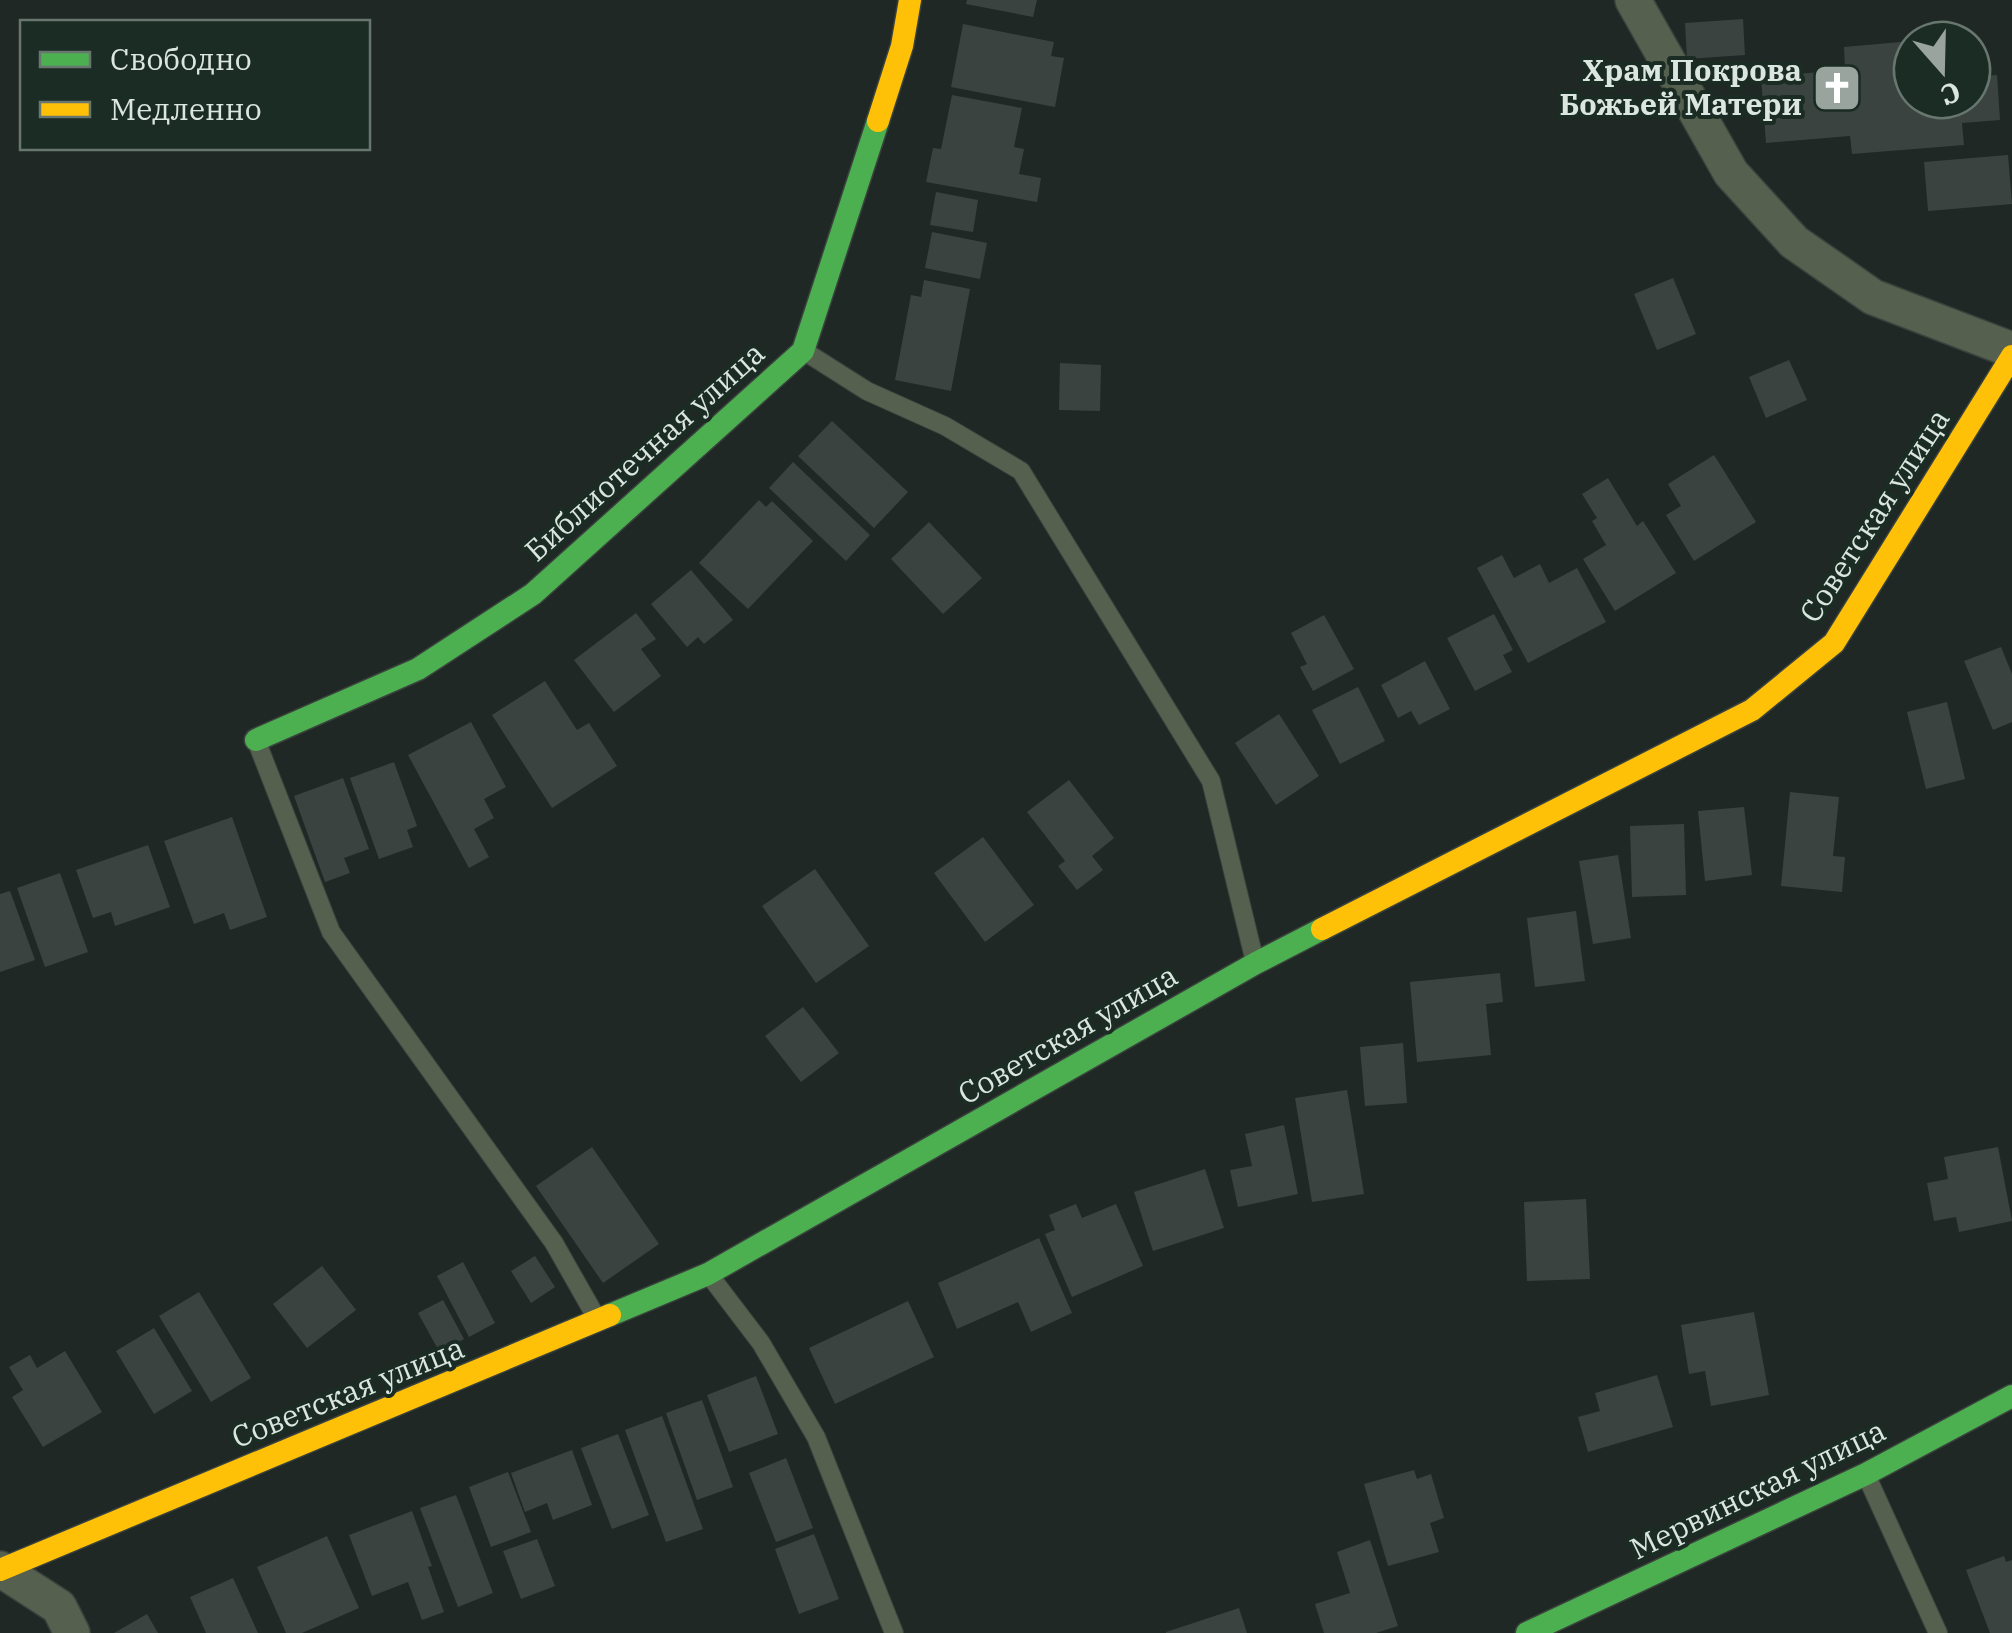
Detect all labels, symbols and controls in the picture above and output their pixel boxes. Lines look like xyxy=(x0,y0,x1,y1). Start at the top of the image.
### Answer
legend xyxy=(20,20,370,150)
north arrow xyxy=(1892,20,1992,120)
text: Свободно xyxy=(110,39,252,78)
place label: Храм Покрова Божьей Матери xyxy=(1559,50,1802,123)
church icon: Храм Покрова Божьей Матери xyxy=(1811,62,1863,114)
text: С xyxy=(1936,73,1966,115)
text: Медленно xyxy=(110,89,262,128)
street label: Библиотечная улица xyxy=(516,333,772,569)
street label: Советская улица xyxy=(1790,401,1957,629)
street label: Советская улица xyxy=(950,955,1184,1112)
street label: Советская улица xyxy=(226,1327,469,1456)
street label: Мервинская улица xyxy=(1623,1410,1891,1567)

